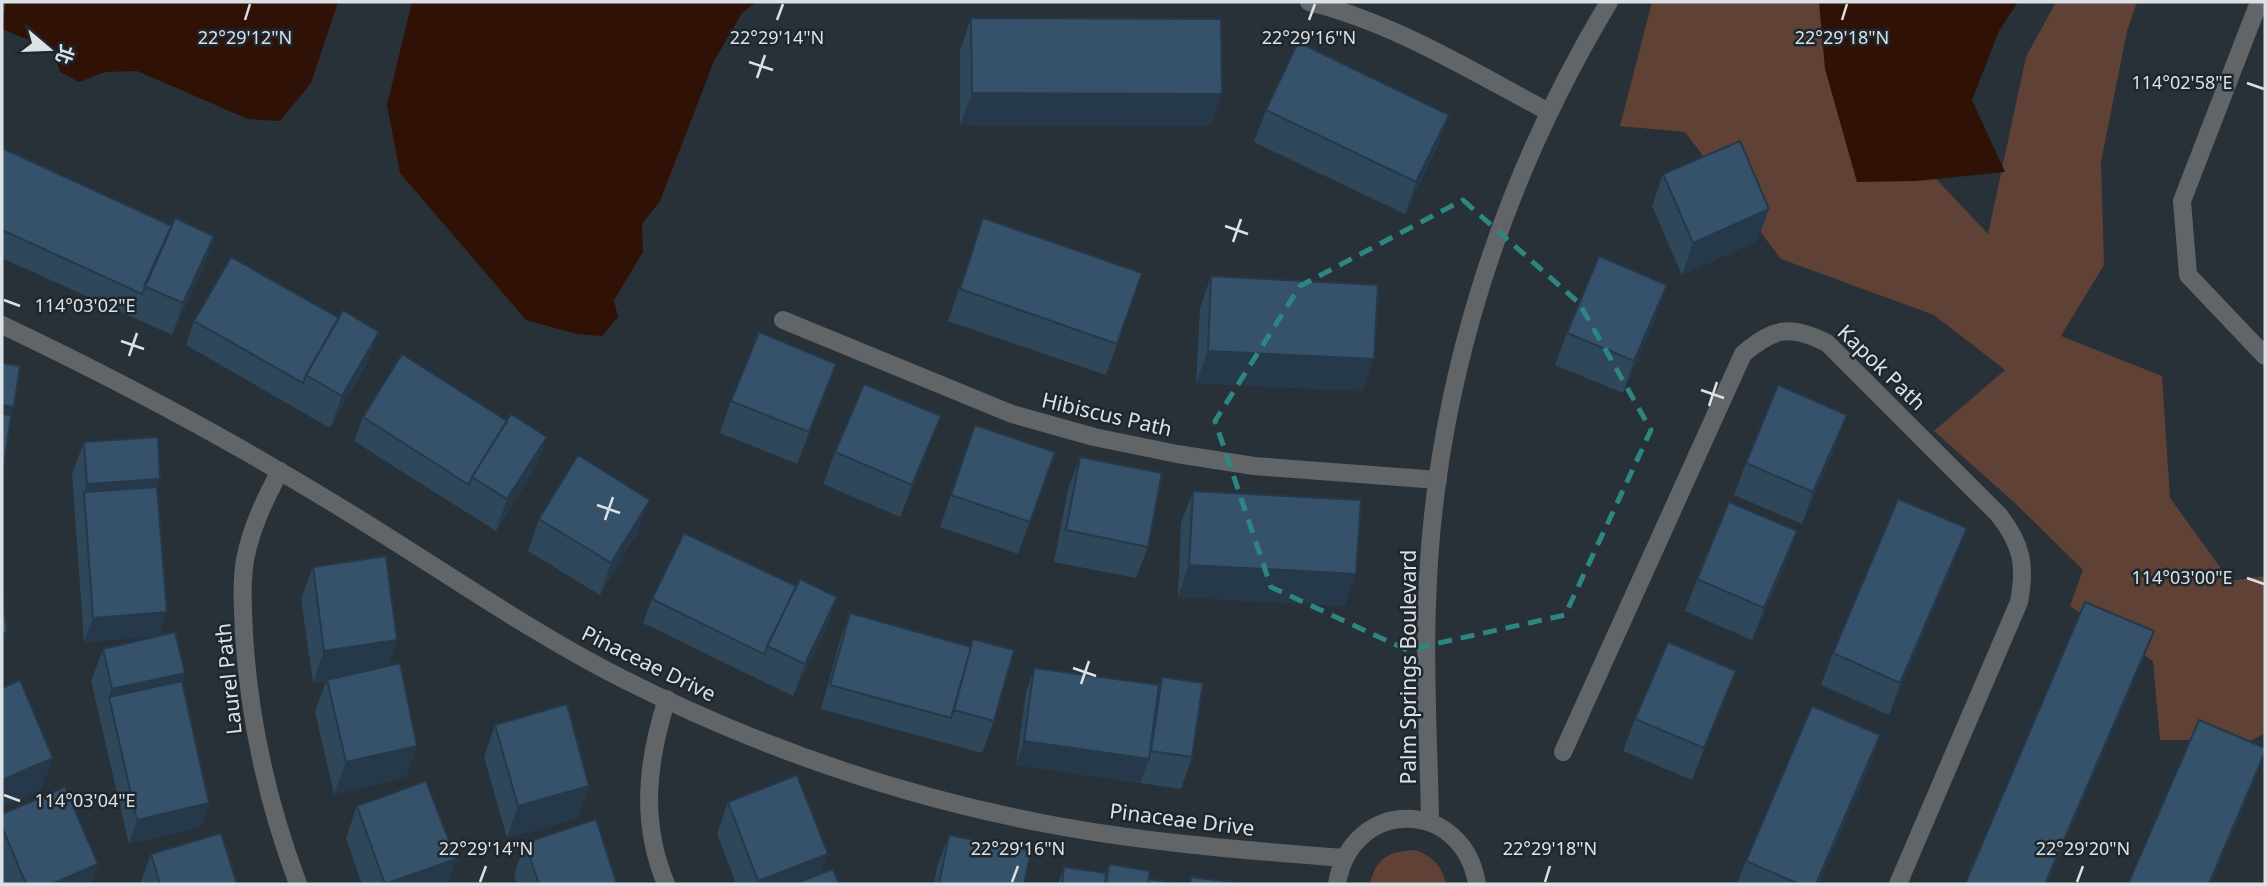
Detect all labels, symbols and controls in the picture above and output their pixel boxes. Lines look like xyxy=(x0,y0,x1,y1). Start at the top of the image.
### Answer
north arrow xyxy=(14,14,84,84)
text: 22°29'12"N xyxy=(198,25,292,49)
text: 22°29'14"N xyxy=(730,25,824,49)
text: 22°29'16"N xyxy=(1262,25,1356,49)
text: 22°29'18"N xyxy=(1795,25,1889,49)
text: 北 xyxy=(50,41,80,68)
text: 114°02'58"E xyxy=(2131,70,2233,94)
text: 114°03'02"E xyxy=(34,293,136,317)
street label: Kapok Path xyxy=(1832,318,1932,416)
street label: Hibiscus Path xyxy=(1039,385,1175,443)
street label: Palm Springs Boulevard xyxy=(1394,550,1422,784)
text: 114°03'00"E xyxy=(2131,565,2233,589)
street label: Pinaceae Drive xyxy=(577,618,721,708)
street label: Laurel Path xyxy=(208,622,248,736)
text: 114°03'04"E xyxy=(34,788,136,812)
street label: Pinaceae Drive xyxy=(1108,796,1256,842)
text: 22°29'14"N xyxy=(439,836,533,860)
text: 22°29'16"N xyxy=(971,836,1065,860)
text: 22°29'18"N xyxy=(1503,836,1597,860)
text: 22°29'20"N xyxy=(2036,836,2130,860)

